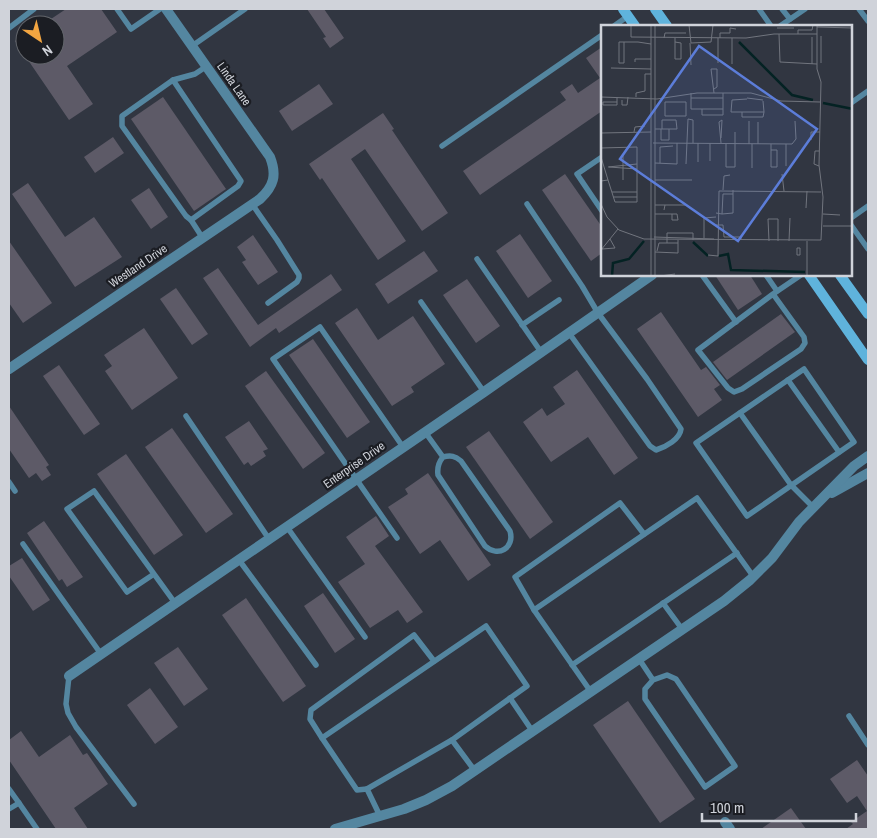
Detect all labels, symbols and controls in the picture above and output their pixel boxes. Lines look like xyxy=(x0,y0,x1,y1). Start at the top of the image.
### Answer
north arrow xyxy=(15,15,65,65)
inset map xyxy=(601,25,852,276)
text: N xyxy=(39,41,56,60)
street label: Linda Lane xyxy=(213,59,255,109)
street label: Westland Drive xyxy=(106,241,170,291)
street label: Enterprise Drive xyxy=(320,438,388,492)
scale bar xyxy=(702,790,856,822)
text: 100 m xyxy=(710,797,744,818)

